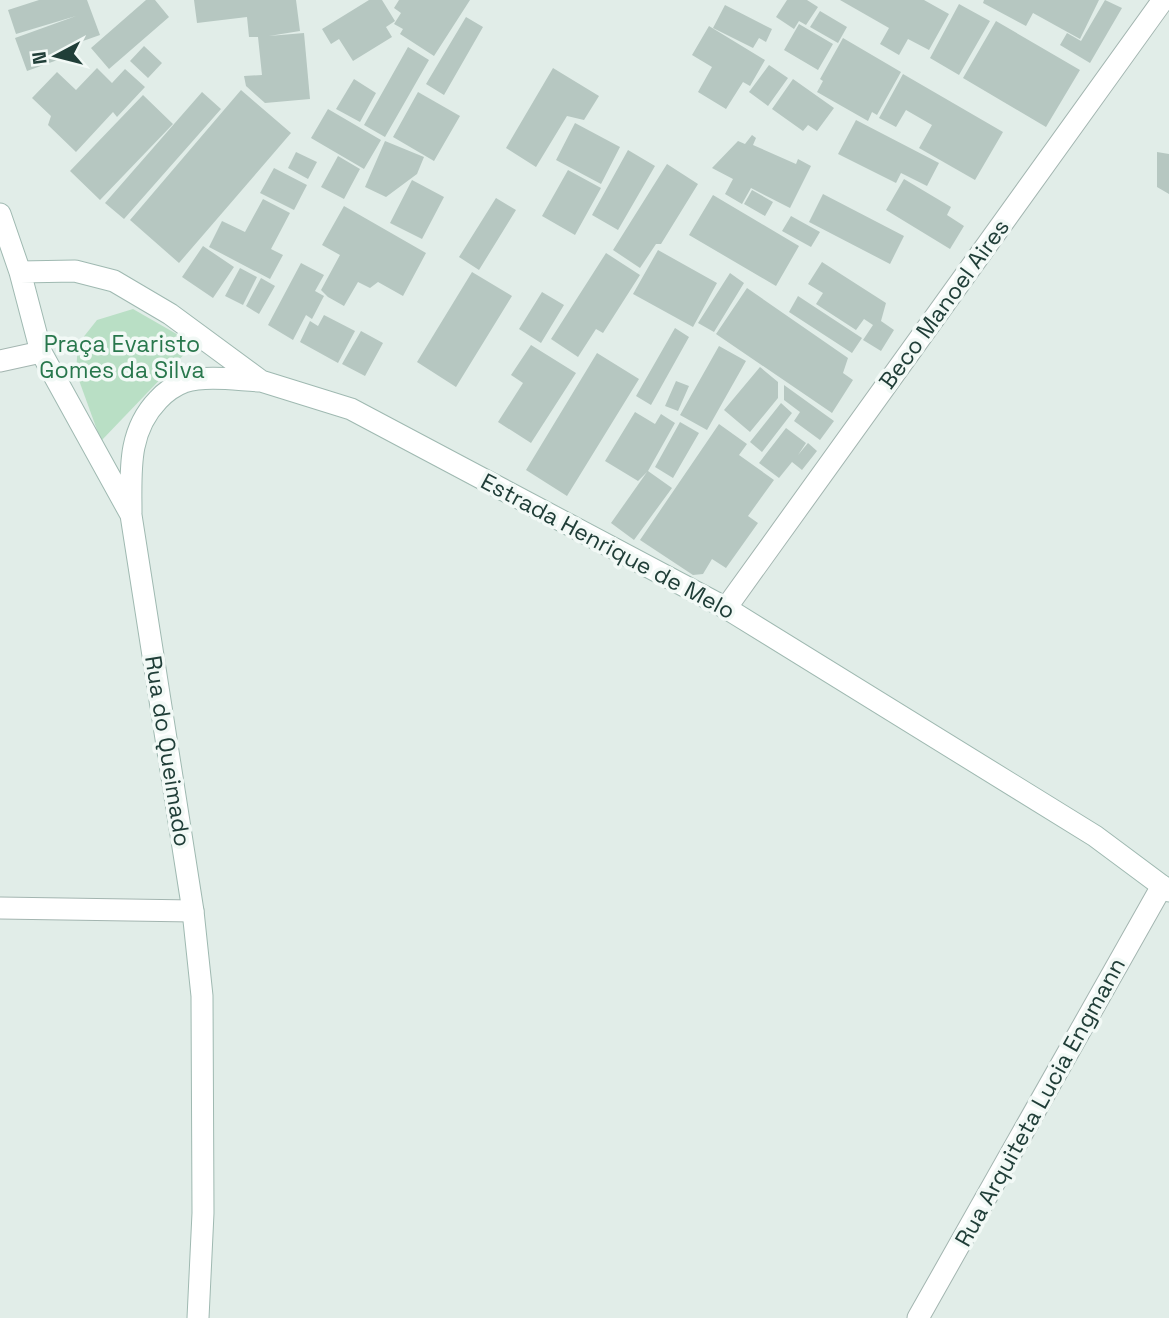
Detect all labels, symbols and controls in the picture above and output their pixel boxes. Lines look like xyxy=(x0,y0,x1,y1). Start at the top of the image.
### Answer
north arrow xyxy=(21,21,91,91)
text: N xyxy=(26,50,53,66)
street label: Beco Manoel Aires xyxy=(872,213,1016,395)
park label: Praça Evaristo Gomes da Silva xyxy=(39,329,205,385)
street label: Estrada Henrique de Melo xyxy=(476,466,740,626)
street label: Rua do Queimado xyxy=(138,653,198,849)
street label: Rua Arquiteta Lucia Engmann xyxy=(948,952,1132,1252)

